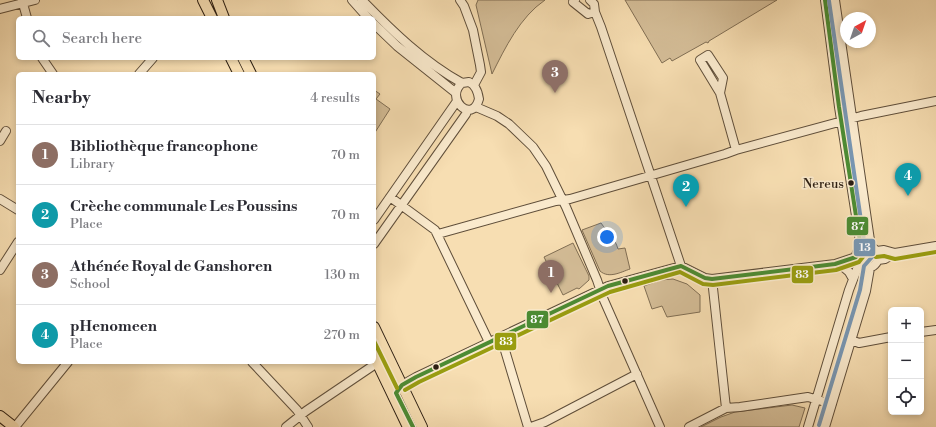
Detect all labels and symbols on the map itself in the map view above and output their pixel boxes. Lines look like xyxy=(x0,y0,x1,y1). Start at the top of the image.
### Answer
north arrow xyxy=(840,12,876,48)
pin: 3 xyxy=(542,60,568,93)
pin: 4 xyxy=(895,163,921,196)
pin: 2 xyxy=(673,174,699,207)
place label: Nereus xyxy=(803,176,844,192)
marker: Nereus xyxy=(846,178,856,188)
line badge: 87 xyxy=(846,216,869,236)
text: 87 xyxy=(851,220,865,234)
your location xyxy=(597,227,617,247)
line badge: 13 xyxy=(853,238,876,257)
text: 13 xyxy=(859,241,871,255)
pin: 1 xyxy=(538,260,564,293)
line badge: 83 xyxy=(791,265,814,284)
text: 83 xyxy=(795,268,809,282)
unlabelled marker xyxy=(620,276,630,286)
line badge: 87 xyxy=(526,310,549,329)
text: 87 xyxy=(530,313,544,327)
line badge: 83 xyxy=(494,332,517,351)
text: 83 xyxy=(499,335,513,349)
unlabelled marker xyxy=(431,362,441,372)

